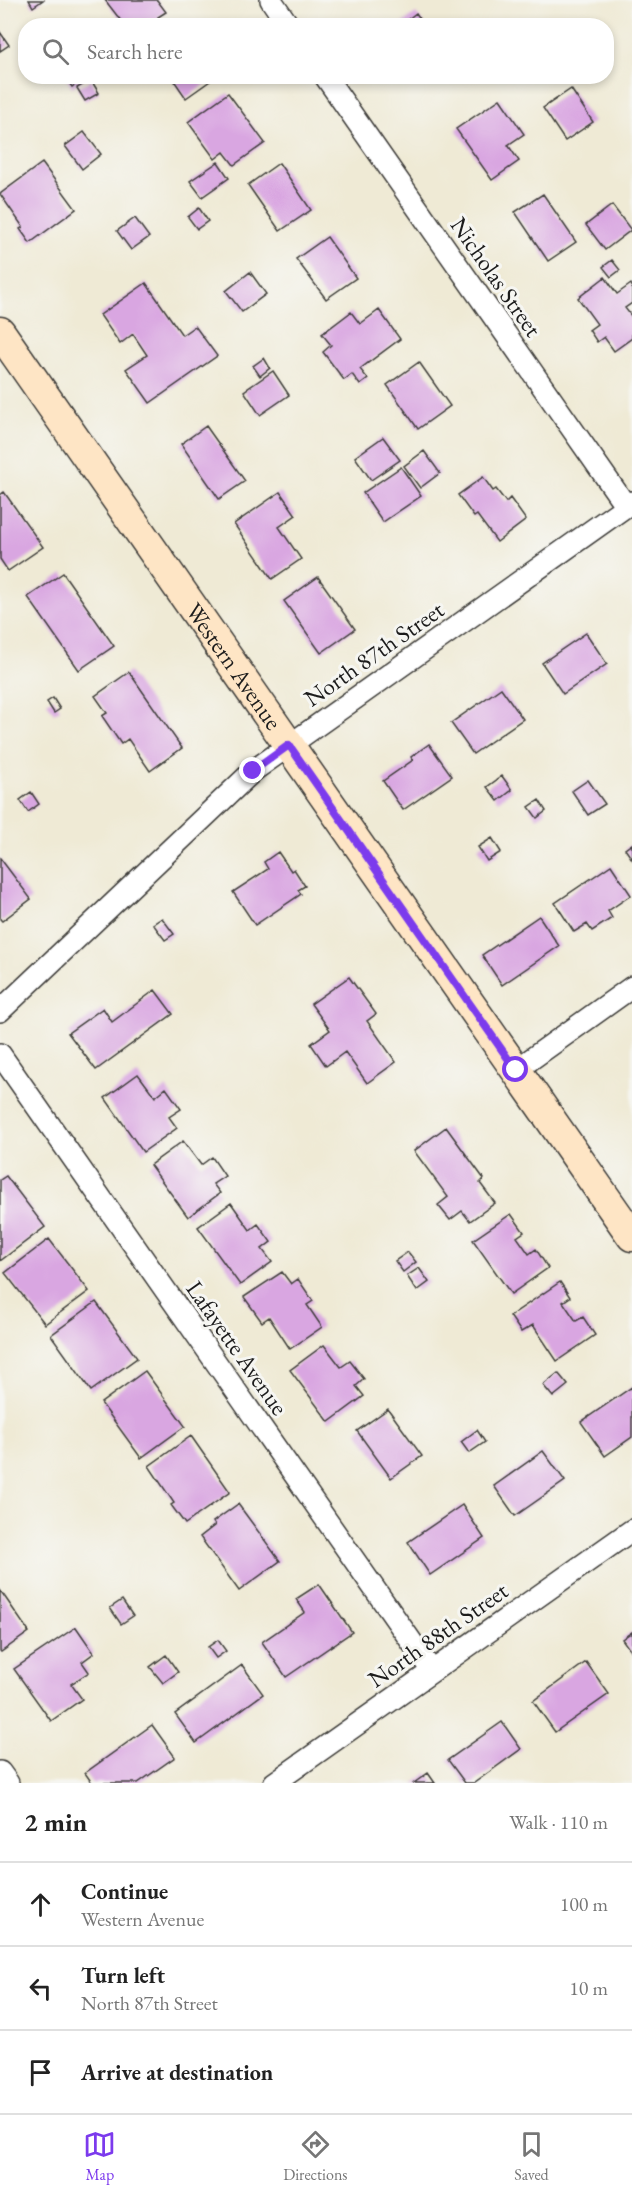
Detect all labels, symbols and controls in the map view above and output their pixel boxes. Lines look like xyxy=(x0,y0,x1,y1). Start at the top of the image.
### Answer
search box xyxy=(18,18,614,84)
icon: search xyxy=(39,35,72,68)
text: Search here xyxy=(87,37,182,66)
street label: Nicholas Street xyxy=(444,211,549,343)
street label: North 87th Street xyxy=(298,594,450,713)
street label: Western Avenue xyxy=(179,597,289,736)
route end xyxy=(239,757,265,783)
route start xyxy=(502,1056,528,1082)
street label: Lafayette Avenue xyxy=(180,1274,295,1421)
street label: North 88th Street xyxy=(362,1575,514,1694)
text: 2 min xyxy=(24,1805,87,1839)
text: Walk · 110 m xyxy=(509,1809,608,1835)
text: Continue xyxy=(81,1877,168,1906)
icon: ahead xyxy=(24,1888,57,1921)
text: 100 m xyxy=(560,1891,608,1917)
text: Western Avenue xyxy=(81,1906,204,1932)
text: Turn left xyxy=(81,1961,165,1990)
icon: left xyxy=(24,1972,57,2005)
text: 10 m xyxy=(569,1975,608,2001)
text: North 87th Street xyxy=(81,1990,218,2016)
icon: arrive xyxy=(24,2056,57,2089)
text: Arrive at destination xyxy=(81,2058,273,2087)
tab: Map xyxy=(83,2128,116,2185)
tab: Directions xyxy=(283,2128,348,2185)
tab: Saved xyxy=(514,2128,549,2185)

